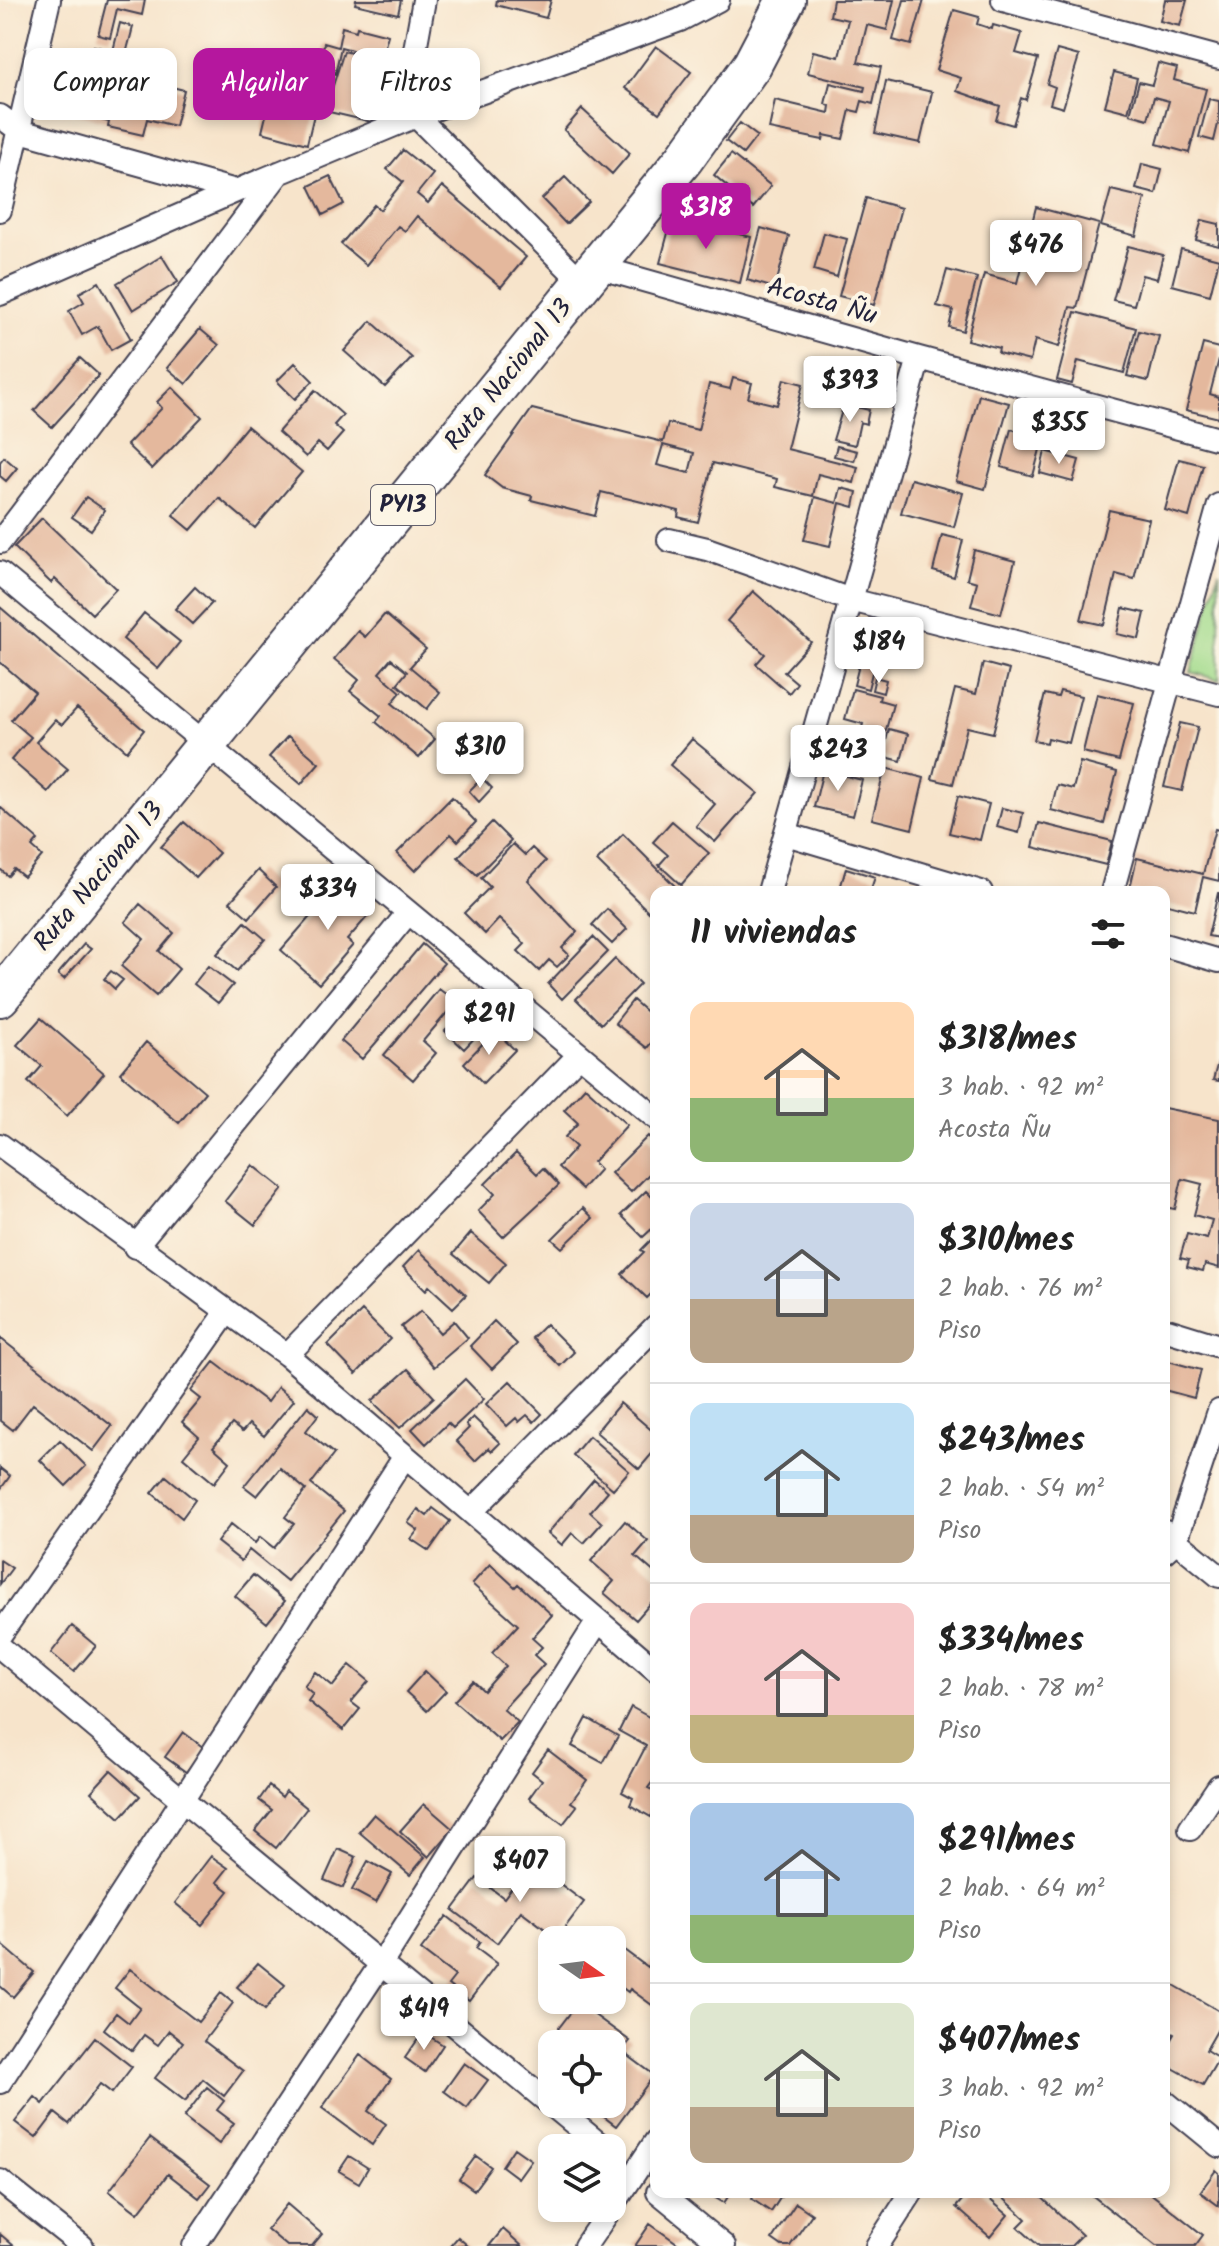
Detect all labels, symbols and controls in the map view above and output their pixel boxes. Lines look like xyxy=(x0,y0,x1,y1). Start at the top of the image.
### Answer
chip: Comprar xyxy=(24,48,177,120)
chip: Alquilar xyxy=(193,48,335,120)
chip: Filtros xyxy=(351,48,480,120)
pin: $318 xyxy=(659,183,753,251)
text: $318 xyxy=(680,188,732,230)
pin: $476 xyxy=(989,220,1083,288)
text: $476 xyxy=(1008,225,1064,267)
street label: Acosta Ñu xyxy=(762,266,883,338)
street label: Ruta Nacional 13 xyxy=(434,290,584,460)
pin: $393 xyxy=(803,356,897,424)
text: $393 xyxy=(822,361,879,403)
pin: $355 xyxy=(1012,398,1106,466)
text: $355 xyxy=(1031,403,1087,445)
road number: PY13 xyxy=(371,485,435,525)
pin: $184 xyxy=(832,617,926,685)
text: $184 xyxy=(853,622,905,664)
pin: $310 xyxy=(433,722,527,790)
pin: $243 xyxy=(791,725,885,793)
text: $310 xyxy=(455,727,505,769)
text: $243 xyxy=(809,730,867,772)
street label: Ruta Nacional 13 xyxy=(23,792,175,962)
pin: $334 xyxy=(281,864,375,932)
text: $334 xyxy=(299,869,357,911)
text: 11 viviendas xyxy=(690,907,857,961)
icon: filters xyxy=(1086,912,1130,956)
pin: $291 xyxy=(442,989,536,1057)
text: $291 xyxy=(463,994,515,1036)
text: $318/mes xyxy=(938,1013,1077,1067)
icon: home xyxy=(754,1034,850,1130)
text: 3 hab. · 92 m² xyxy=(938,1067,1103,1109)
text: Acosta Ñu xyxy=(938,1109,1051,1151)
text: $310/mes xyxy=(938,1214,1074,1268)
icon: home xyxy=(754,1235,850,1331)
text: 2 hab. · 76 m² xyxy=(938,1268,1102,1310)
text: Piso xyxy=(938,1310,981,1352)
text: $243/mes xyxy=(938,1414,1085,1468)
icon: home xyxy=(754,1435,850,1531)
text: 2 hab. · 54 m² xyxy=(938,1468,1104,1510)
text: Piso xyxy=(938,1510,981,1552)
text: $334/mes xyxy=(938,1614,1084,1668)
icon: home xyxy=(754,1635,850,1731)
text: 2 hab. · 78 m² xyxy=(938,1668,1103,1710)
text: Piso xyxy=(938,1710,981,1752)
text: $291/mes xyxy=(938,1814,1075,1868)
icon: home xyxy=(754,1835,850,1931)
pin: $407 xyxy=(473,1836,567,1904)
text: $407 xyxy=(492,1841,548,1883)
text: 2 hab. · 64 m² xyxy=(938,1868,1104,1910)
text: Piso xyxy=(938,1910,981,1952)
north arrow xyxy=(538,1926,626,2014)
map controls xyxy=(538,1926,626,2222)
pin: $419 xyxy=(377,1984,471,2052)
text: $419 xyxy=(399,1989,449,2031)
text: $407/mes xyxy=(938,2014,1080,2068)
button: locate xyxy=(538,2030,626,2118)
icon: home xyxy=(754,2035,850,2131)
text: 3 hab. · 92 m² xyxy=(938,2068,1103,2110)
text: Piso xyxy=(938,2110,981,2152)
button: layers xyxy=(538,2134,626,2222)

